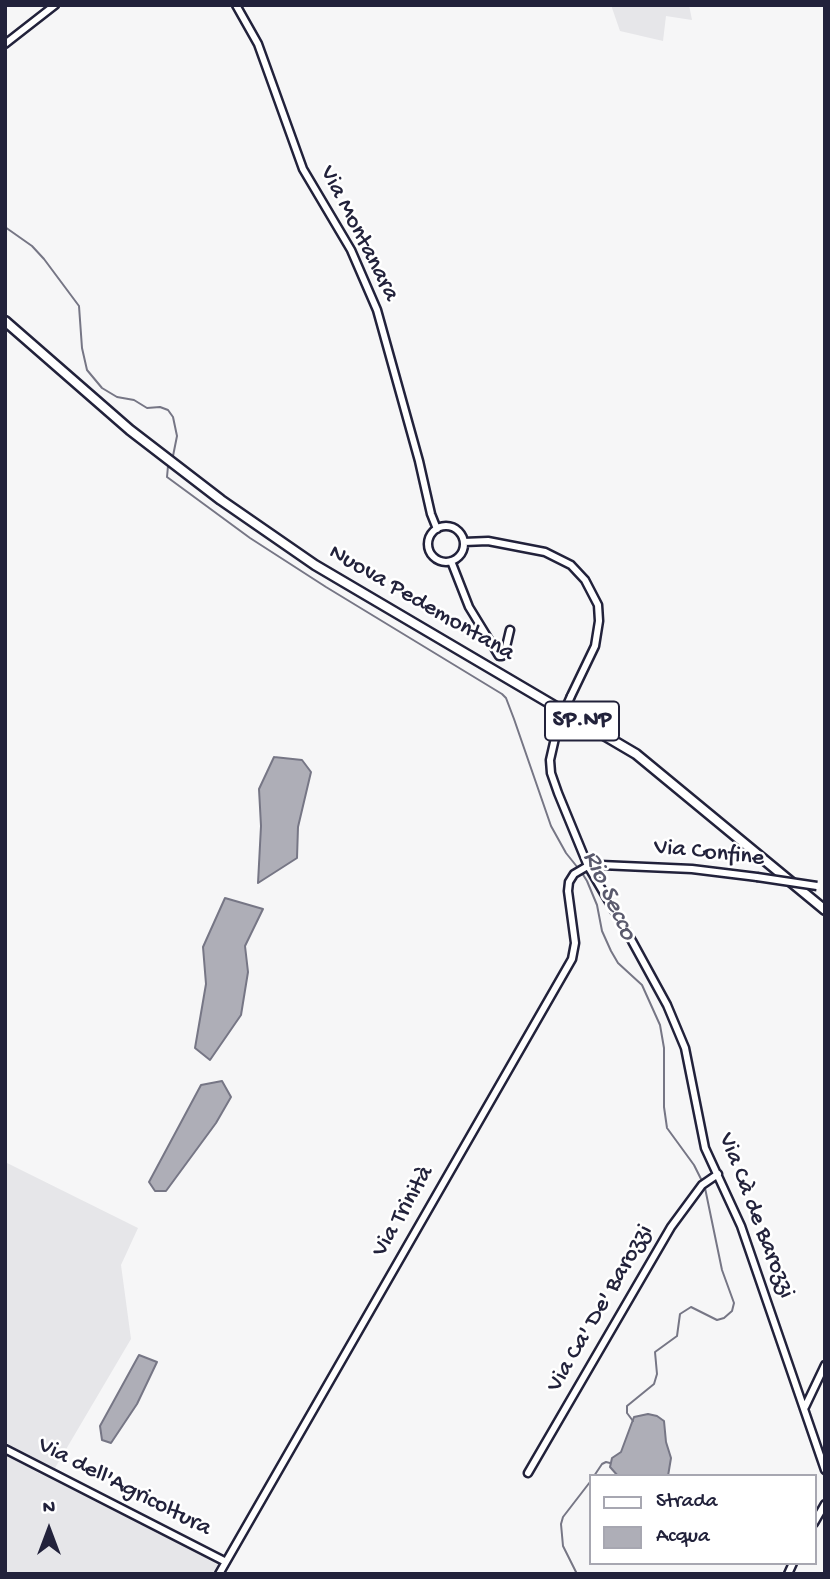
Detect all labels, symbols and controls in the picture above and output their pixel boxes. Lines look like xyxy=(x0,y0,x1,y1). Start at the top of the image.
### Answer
street label: Via Montanara xyxy=(312,162,404,306)
street label: Nuova Pedemontana xyxy=(323,539,519,669)
road number: SP.NP xyxy=(545,702,619,740)
street label: Via Confine xyxy=(652,834,766,874)
water label: Rio Secco xyxy=(574,846,642,946)
street label: Via Cà de Barozzi xyxy=(710,1129,800,1303)
street label: Via Trinità xyxy=(366,1161,442,1263)
street label: Via Ca' De' Barozzi xyxy=(541,1220,661,1398)
street label: Via dell'Agricoltura xyxy=(32,1432,216,1544)
legend xyxy=(588,1474,816,1565)
text: Strada xyxy=(656,1490,717,1515)
north arrow xyxy=(14,1495,84,1565)
text: N xyxy=(43,1497,55,1520)
text: Acqua xyxy=(656,1525,710,1550)

